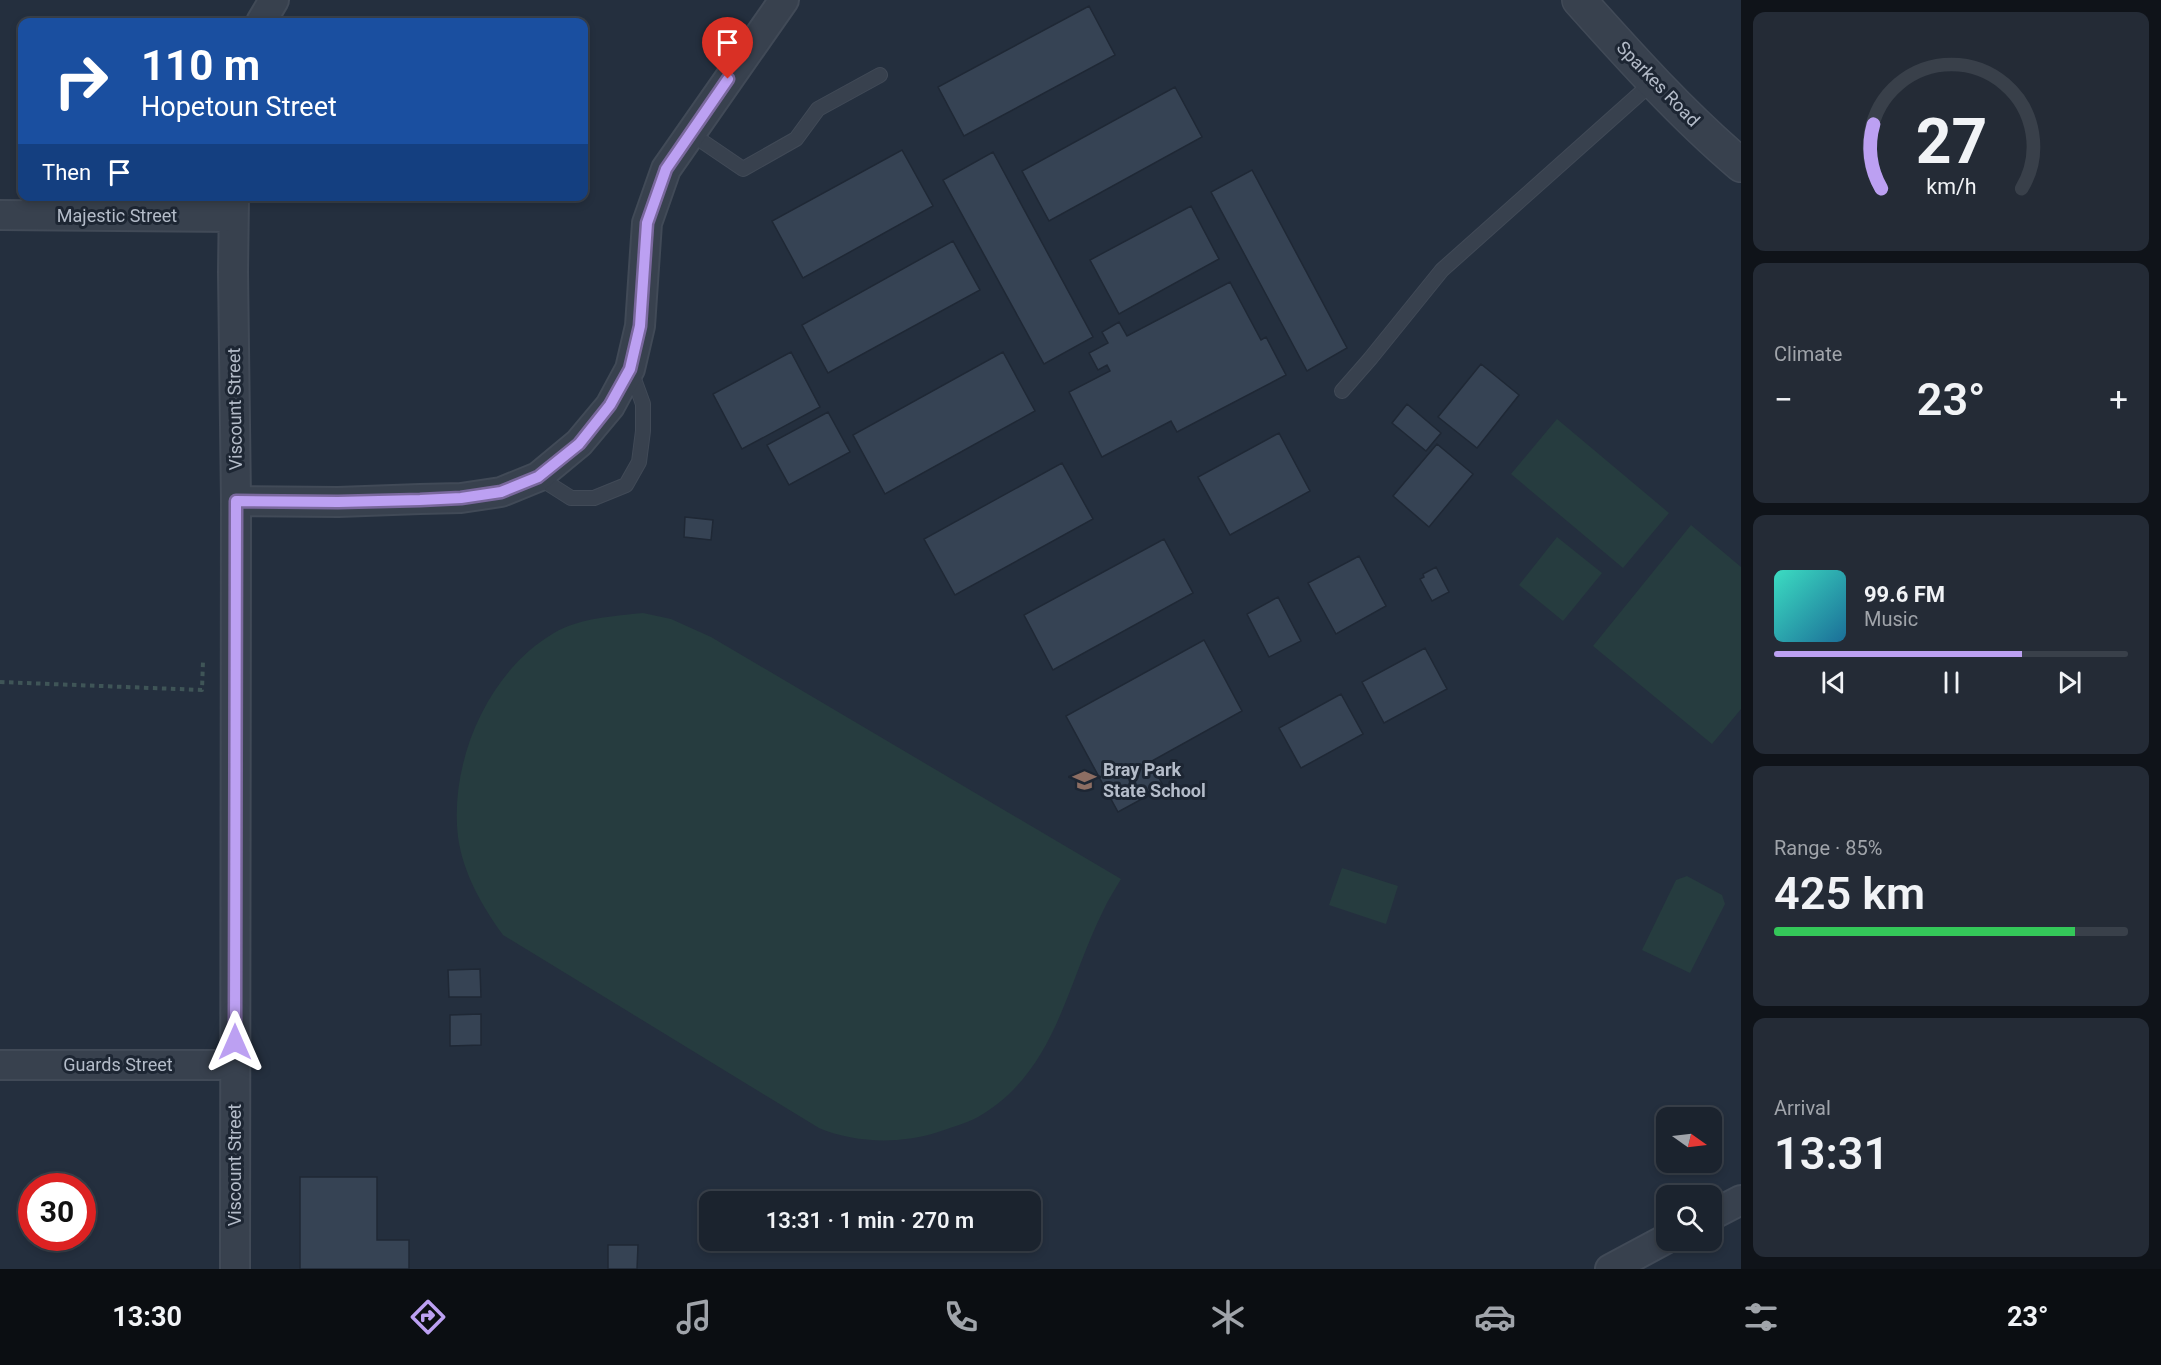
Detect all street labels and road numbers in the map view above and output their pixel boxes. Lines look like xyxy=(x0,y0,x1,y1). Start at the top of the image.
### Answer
street label: Sparkes Road xyxy=(1613,37,1704,131)
street label: Majestic Street xyxy=(57,205,177,226)
street label: Viscount Street xyxy=(223,347,246,470)
street label: Guards Street xyxy=(63,1054,173,1075)
street label: Viscount Street xyxy=(224,1104,245,1226)

